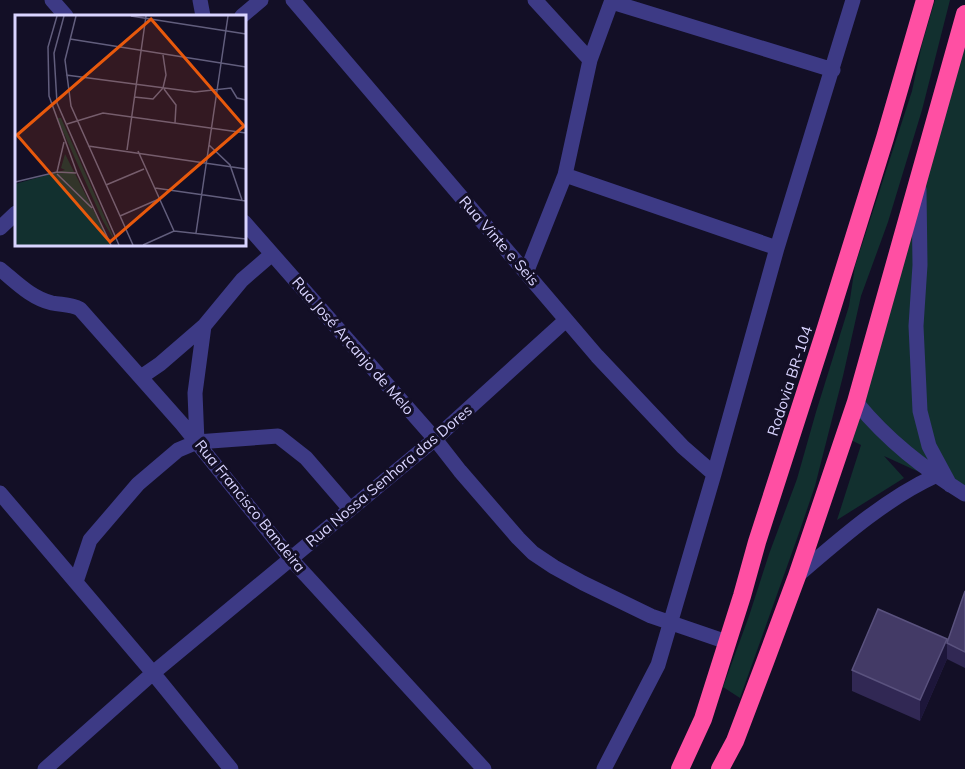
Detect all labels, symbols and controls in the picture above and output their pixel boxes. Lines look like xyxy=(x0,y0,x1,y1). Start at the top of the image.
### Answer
inset map xyxy=(15,15,246,246)
street label: Rua Vinte e Seis xyxy=(455,192,543,289)
street label: Rua José Arcanjo de Melo xyxy=(288,273,419,419)
street label: Rodovia BR-104 xyxy=(763,323,816,438)
street label: Rua Nossa Senhora das Dores xyxy=(302,400,476,551)
street label: Rua Francisco Bandeira xyxy=(191,436,310,576)

